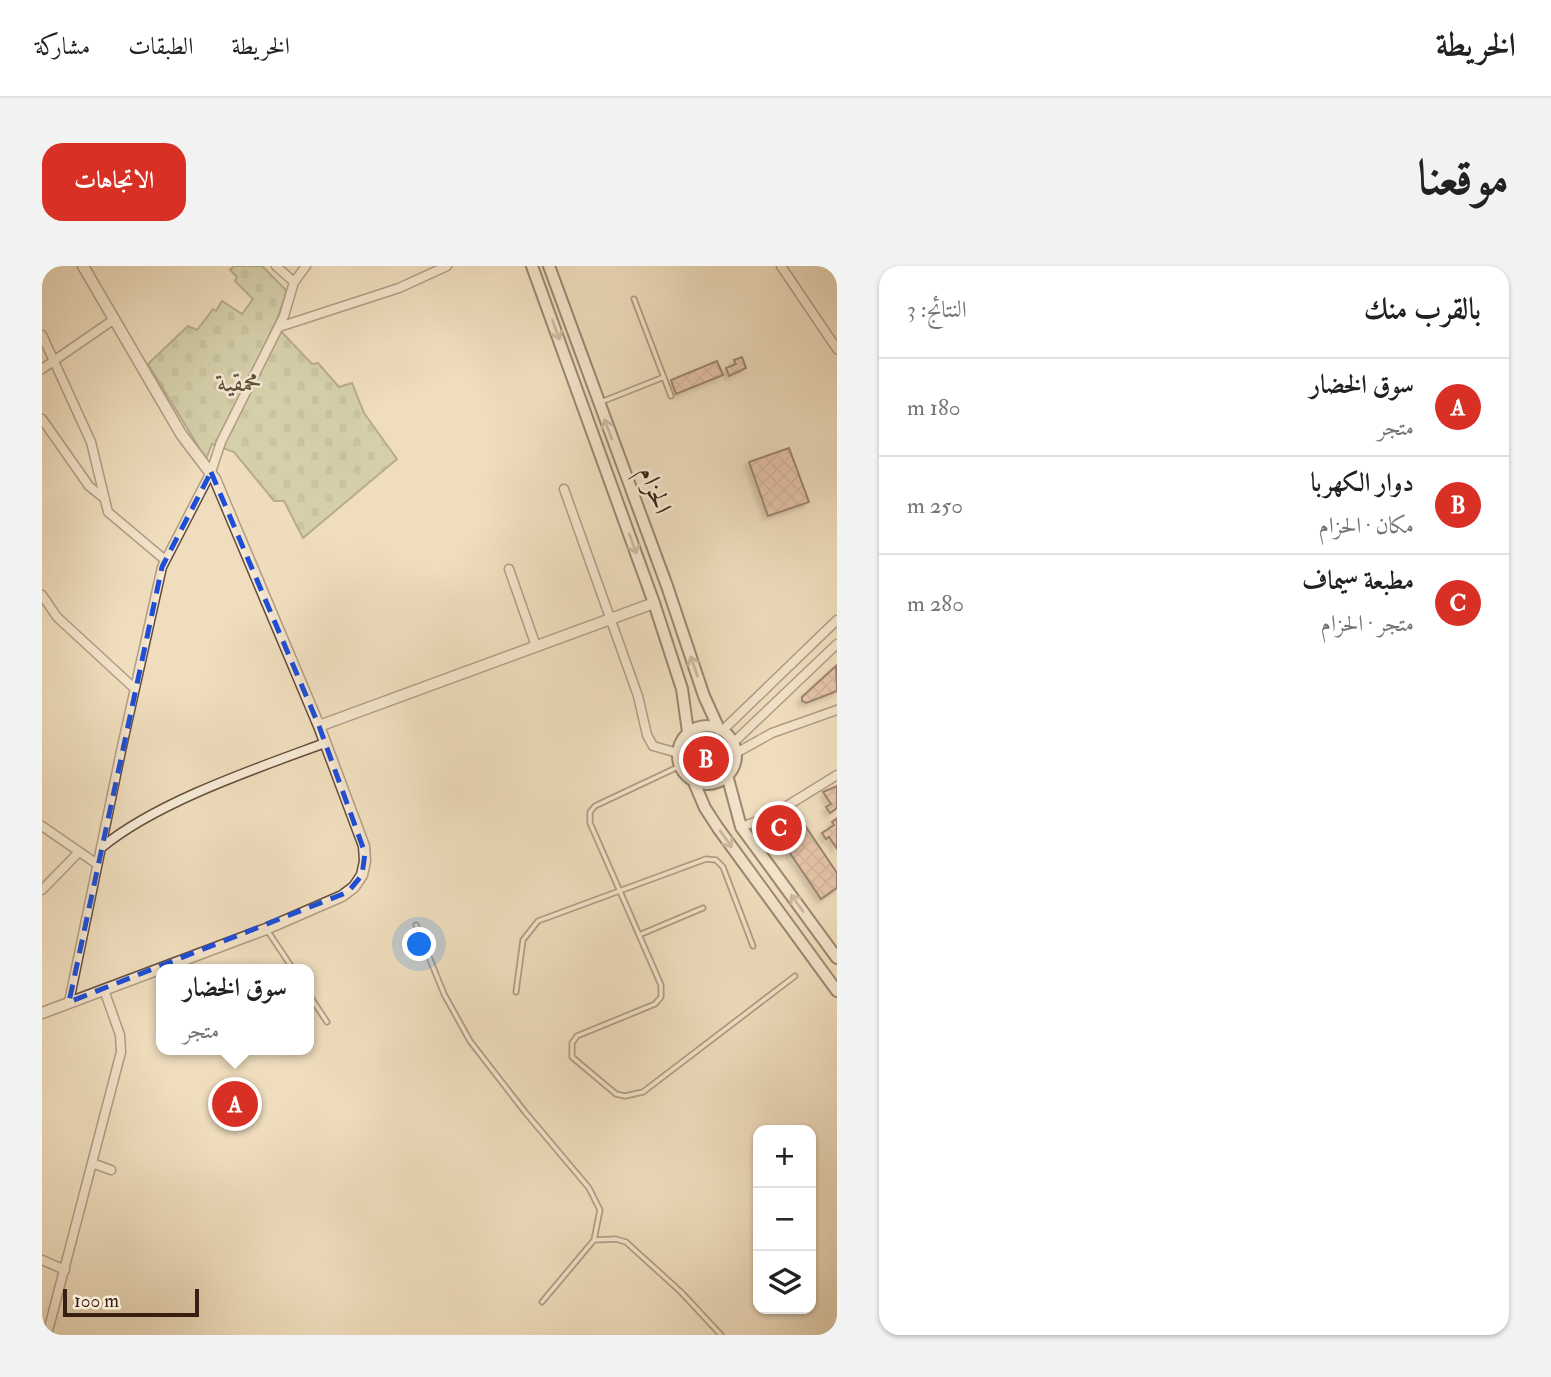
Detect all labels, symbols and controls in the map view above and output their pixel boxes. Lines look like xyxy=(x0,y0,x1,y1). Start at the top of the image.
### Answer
text: الخريطة xyxy=(1436,25,1516,66)
text: مشاركة xyxy=(35,31,90,62)
text: الطبقات xyxy=(128,31,194,62)
text: الخريطة xyxy=(232,31,290,62)
button: الاتجاهات xyxy=(42,143,186,221)
text: موقعنا xyxy=(1417,148,1509,209)
text: بالقرب منك xyxy=(1364,291,1481,328)
text: النتائج: 3 xyxy=(907,295,967,324)
one-way arrow xyxy=(550,319,563,341)
park label: محمقية xyxy=(215,367,263,399)
text: سوق الخضار xyxy=(1310,369,1414,401)
text: 180 m xyxy=(907,393,961,422)
text: A xyxy=(1451,393,1465,422)
text: متجر xyxy=(1378,413,1414,442)
one-way arrow xyxy=(600,418,613,440)
street label: الحزام xyxy=(626,462,679,520)
text: دوار الكهربا xyxy=(1311,467,1414,499)
text: 250 m xyxy=(907,491,963,520)
text: B xyxy=(1450,491,1466,520)
text: مكان · الحزام xyxy=(1318,511,1414,540)
one-way arrow xyxy=(628,533,640,555)
text: مطبعة سيماف xyxy=(1302,565,1414,597)
text: 280 m xyxy=(907,589,964,618)
text: C xyxy=(1450,589,1466,618)
text: متجر · الحزام xyxy=(1321,609,1414,638)
one-way arrow xyxy=(687,655,699,677)
pin: B xyxy=(683,733,729,785)
pin: C xyxy=(756,802,802,854)
one-way arrow xyxy=(719,829,733,848)
one-way arrow xyxy=(789,894,804,913)
your location xyxy=(402,927,436,961)
popup xyxy=(156,964,314,1055)
text: سوق الخضار xyxy=(183,972,287,1004)
text: متجر xyxy=(183,1016,219,1045)
pin: A xyxy=(212,1078,258,1130)
map controls xyxy=(753,1125,816,1314)
button: + xyxy=(753,1125,816,1188)
button: − xyxy=(753,1188,816,1251)
button: layers xyxy=(753,1251,816,1314)
scale bar xyxy=(63,1286,200,1318)
text: 100 m xyxy=(74,1289,119,1313)

